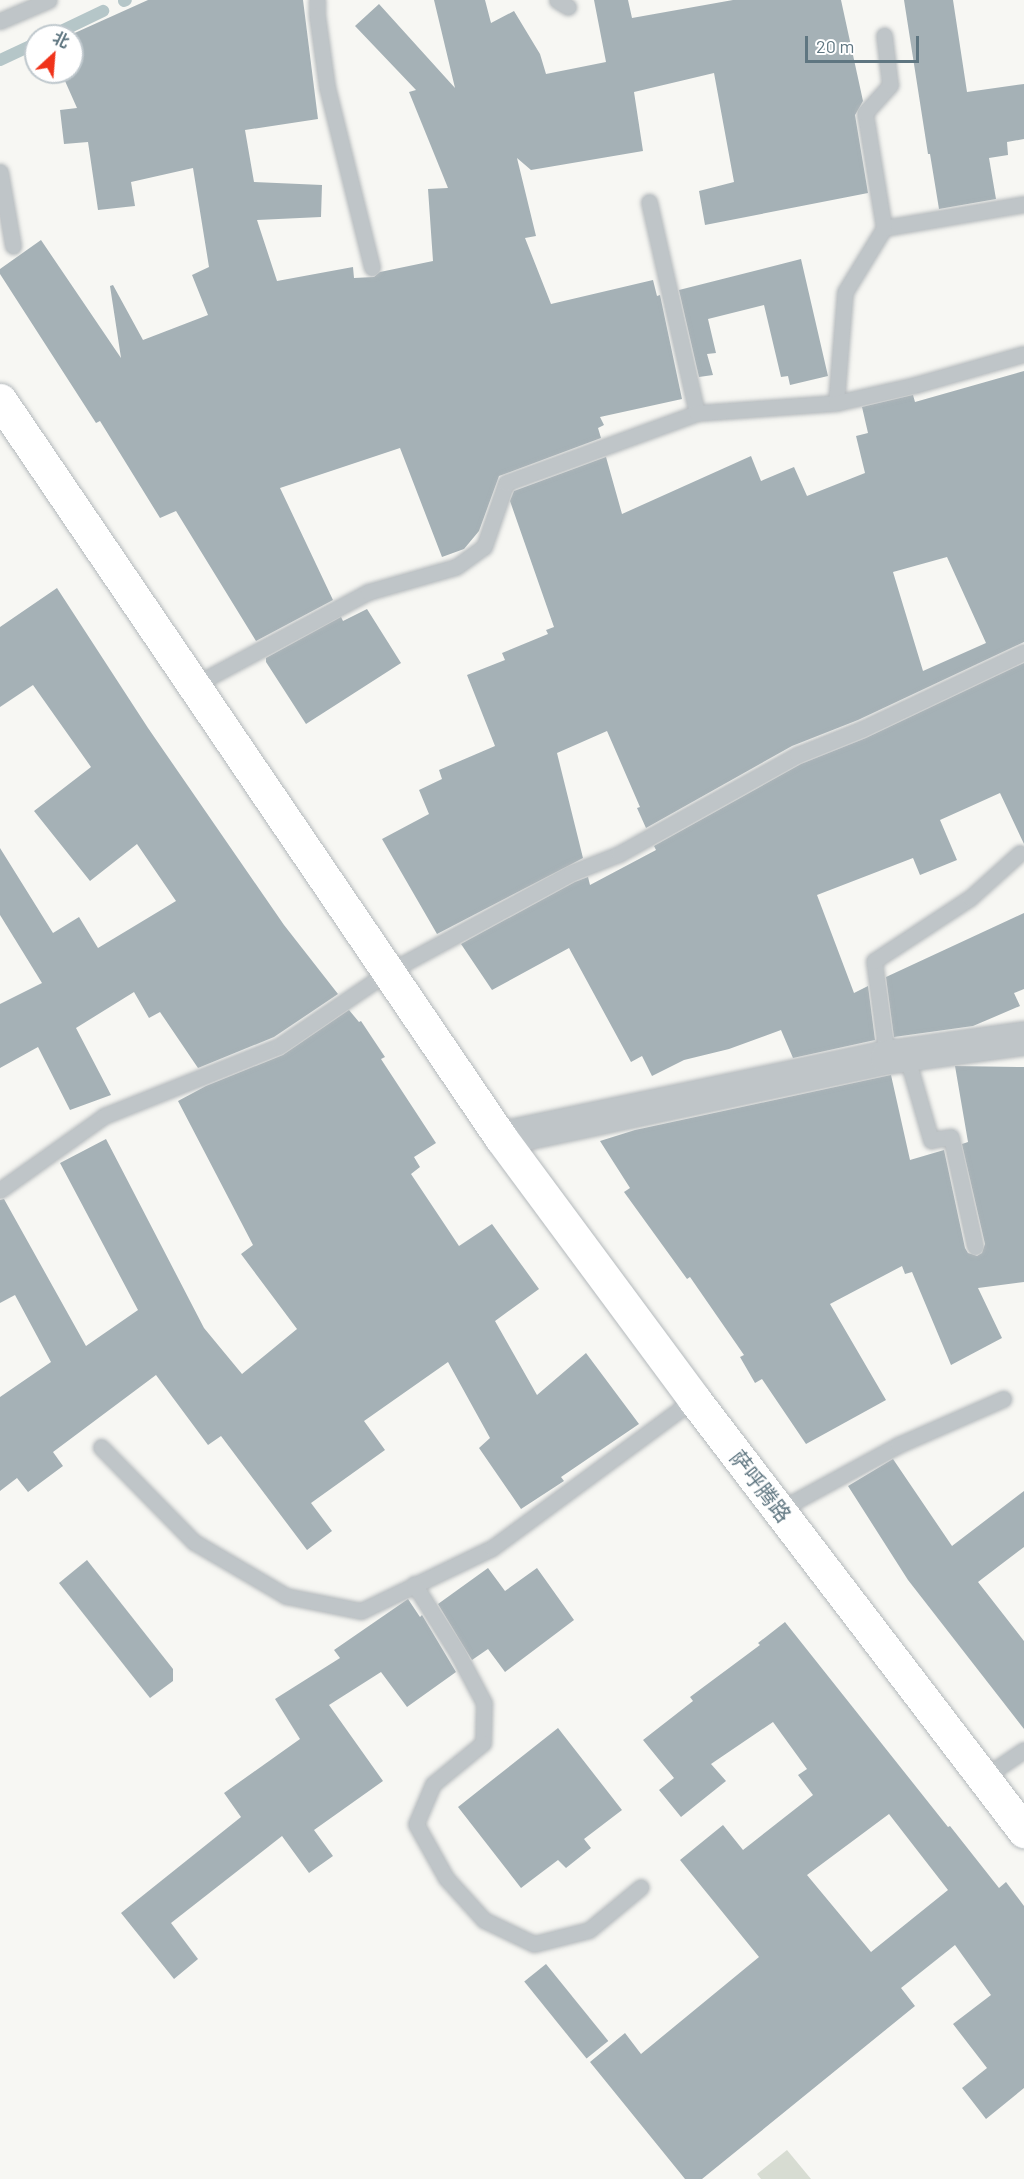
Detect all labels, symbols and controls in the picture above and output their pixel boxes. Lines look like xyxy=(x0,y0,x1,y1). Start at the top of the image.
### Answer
north arrow xyxy=(24,24,84,84)
scale bar xyxy=(808,24,922,62)
text: 北 xyxy=(50,27,73,51)
text: 20 m xyxy=(816,35,854,57)
street label: 萨呼腾路 xyxy=(725,1445,797,1527)

